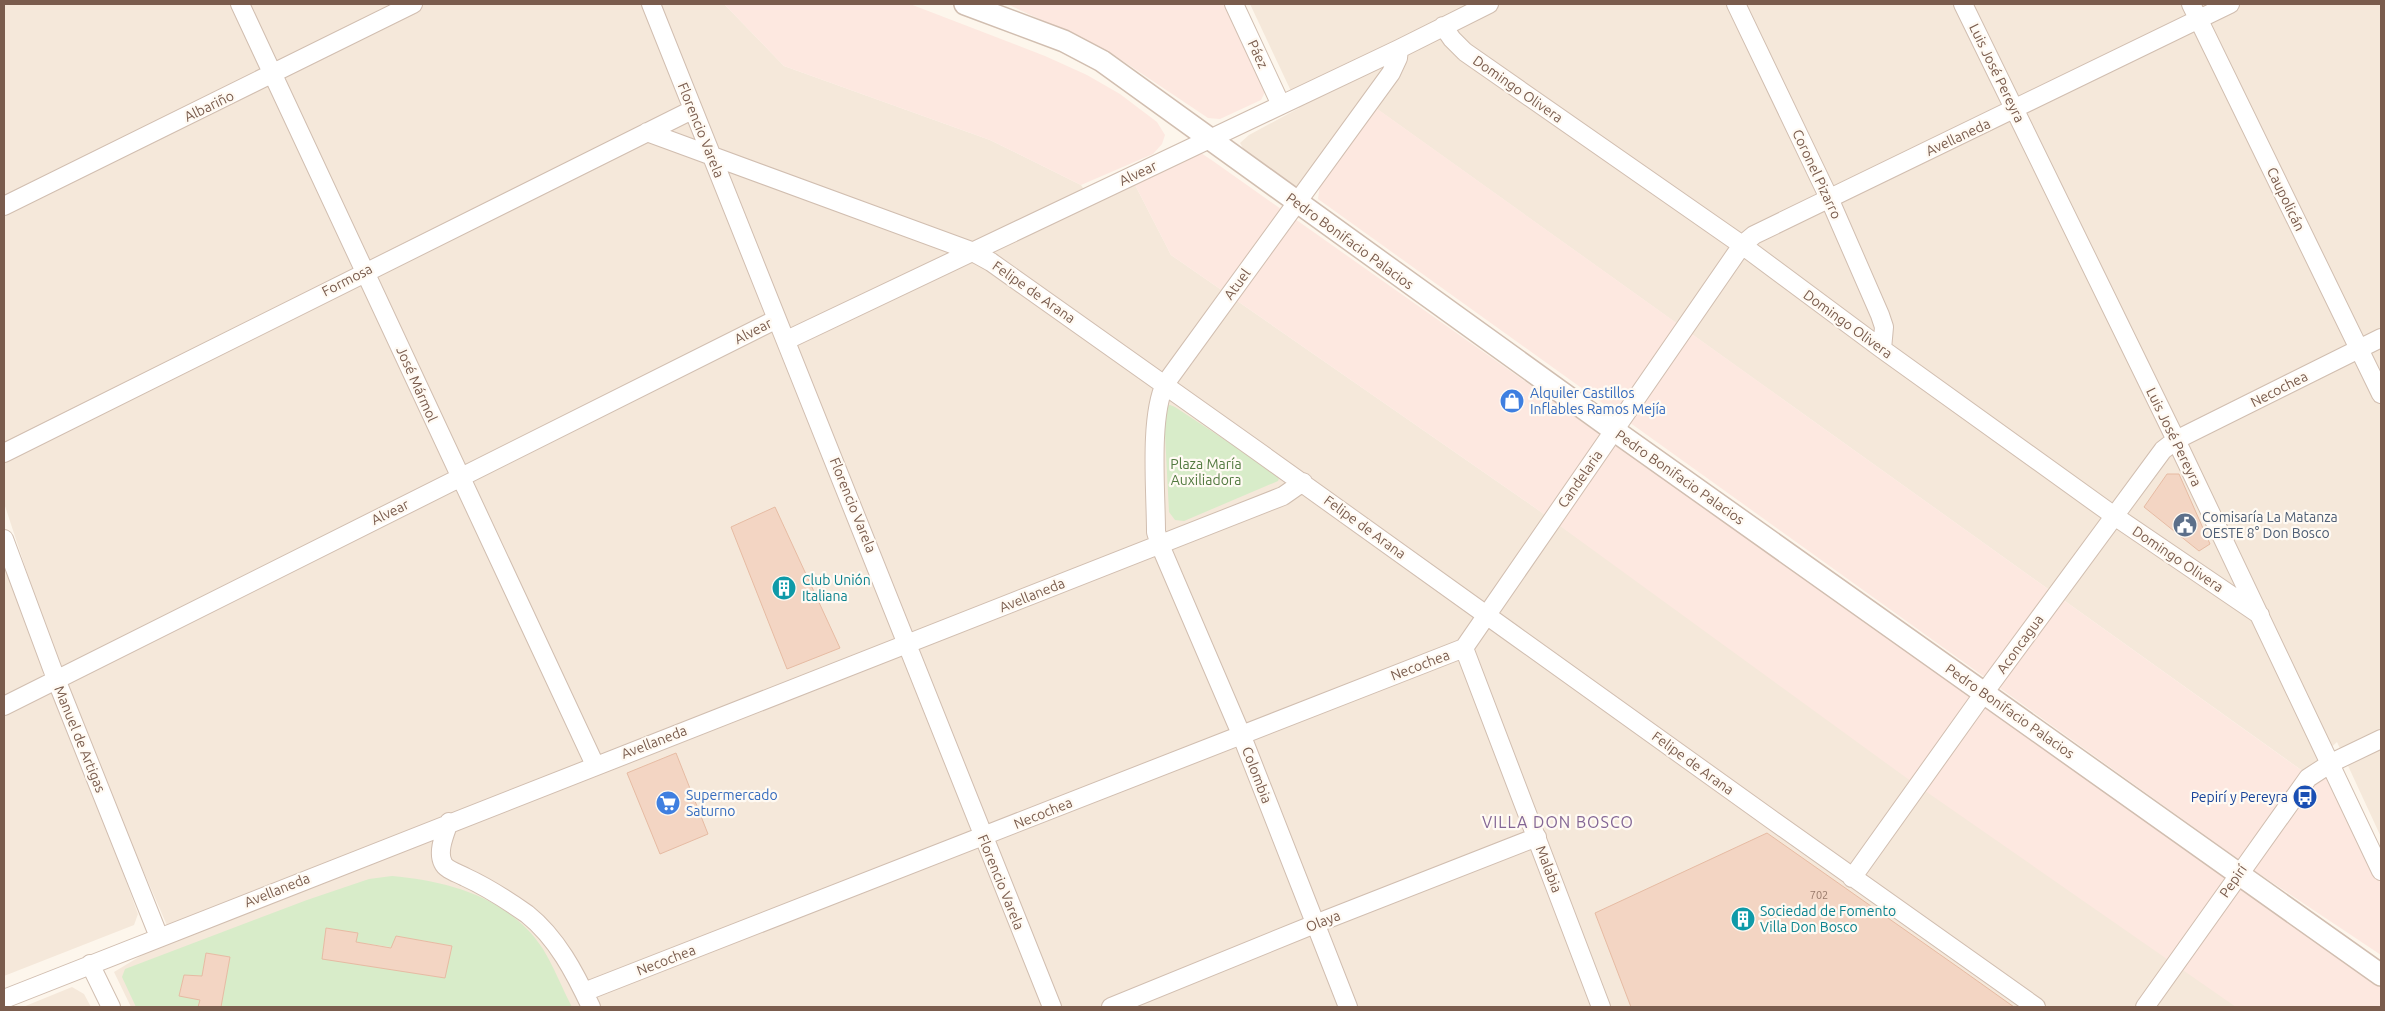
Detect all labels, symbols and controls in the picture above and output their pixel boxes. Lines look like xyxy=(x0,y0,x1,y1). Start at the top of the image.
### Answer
street label: Luis José Pereyra xyxy=(1966,21,2028,125)
street label: Páez xyxy=(1244,37,1272,71)
street label: Domingo Olivera xyxy=(1470,52,1566,126)
street label: Florencio Varela xyxy=(675,80,727,180)
street label: Albariño xyxy=(182,87,236,125)
street label: Avellaneda xyxy=(1923,115,1993,159)
street label: Coronel Pizarro xyxy=(1789,127,1845,221)
street label: Alvear xyxy=(1117,157,1160,189)
street label: Caupolicán xyxy=(2264,165,2308,233)
street label: Pedro Bonifacio Palacios xyxy=(1283,189,1417,293)
street label: Felipe de Arana xyxy=(990,258,1078,326)
street label: Formosa xyxy=(319,261,375,299)
street label: Atuel xyxy=(1221,265,1254,302)
street label: Domingo Olivera xyxy=(1800,286,1896,362)
street label: Alvear xyxy=(732,315,775,347)
street label: José Mármol xyxy=(393,344,441,424)
street label: Necochea xyxy=(2248,368,2310,410)
place label: Alquiler Castillos Inflables Ramos Mejía xyxy=(1530,385,1666,417)
street label: Luis José Pereyra xyxy=(2143,385,2205,489)
shop icon: Alquiler Castillos Inflables Ramos Mejía xyxy=(1499,388,1525,414)
street label: Pedro Bonifacio Palacios xyxy=(1613,426,1747,528)
street label: Candelaria xyxy=(1554,447,1606,511)
street label: Florencio Varela xyxy=(827,455,879,555)
park label: Plaza María Auxiliadora xyxy=(1170,456,1242,488)
street label: Felipe de Arana xyxy=(1321,492,1409,562)
street label: Alvear xyxy=(369,496,412,528)
place label: Comisaría La Matanza OESTE 8° Don Bosco xyxy=(2202,509,2338,541)
public building icon: Comisaría La Matanza OESTE 8° Don Bosco xyxy=(2172,512,2198,538)
street label: Domingo Olivera xyxy=(2130,523,2226,595)
place label: Club Unión Italiana xyxy=(802,572,871,604)
building icon: Club Unión Italiana xyxy=(771,575,797,601)
street label: Avellaneda xyxy=(997,575,1067,615)
street label: Aconcagua xyxy=(1993,612,2047,676)
street label: Necochea xyxy=(1388,646,1452,684)
street label: Pedro Bonifacio Palacios xyxy=(1943,660,2077,762)
street label: Manuel de Artigas xyxy=(51,683,109,795)
street label: Avellaneda xyxy=(619,722,689,762)
street label: Felipe de Arana xyxy=(1649,728,1737,798)
street label: Colombia xyxy=(1239,744,1275,806)
bus stop icon: Pepirí y Pereyra xyxy=(2292,784,2318,810)
place label: Supermercado Saturno xyxy=(686,787,778,819)
place label: Pepirí y Pereyra xyxy=(2191,789,2288,805)
supermarket icon: Supermercado Saturno xyxy=(655,790,681,816)
street label: Necochea xyxy=(1011,794,1075,832)
district label: VILLA DON BOSCO xyxy=(1482,813,1634,831)
street label: Florencio Varela xyxy=(975,832,1027,932)
street label: Malabia xyxy=(1533,843,1565,895)
street label: Pepirí xyxy=(2216,861,2250,900)
street label: Avellaneda xyxy=(242,870,312,910)
house number: 702 xyxy=(1810,889,1828,901)
place label: Sociedad de Fomento Villa Don Bosco xyxy=(1760,903,1896,935)
building icon: Sociedad de Fomento Villa Don Bosco xyxy=(1730,906,1756,932)
street label: Olaya xyxy=(1303,907,1343,935)
street label: Necochea xyxy=(634,941,698,979)

